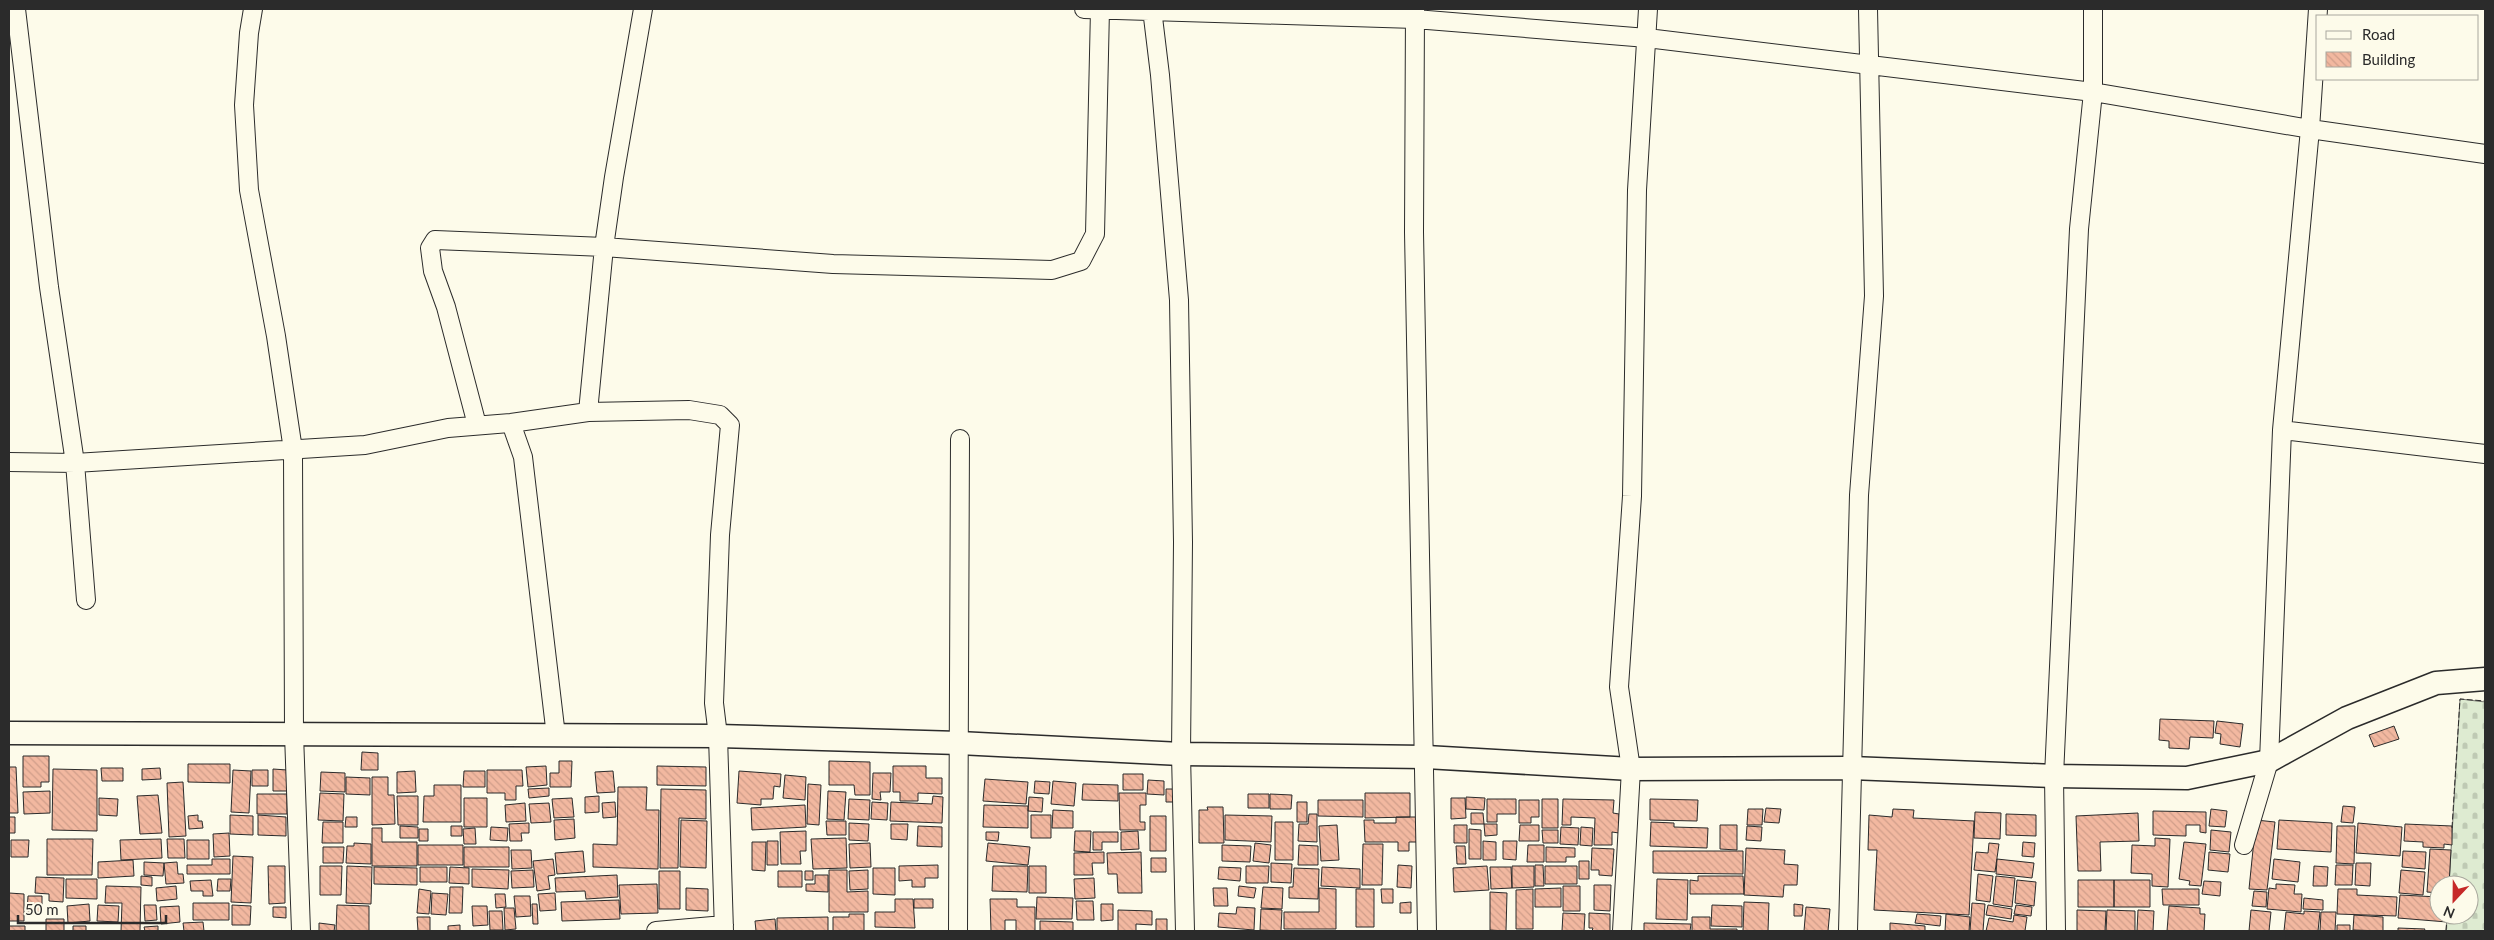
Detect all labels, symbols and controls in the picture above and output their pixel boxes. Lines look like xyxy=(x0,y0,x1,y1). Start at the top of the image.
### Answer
legend xyxy=(2316,15,2479,80)
text: Road xyxy=(2362,25,2395,43)
text: Building xyxy=(2362,50,2415,68)
north arrow xyxy=(2429,875,2479,925)
scale bar xyxy=(18,892,165,924)
text: 50 m xyxy=(25,900,59,918)
text: N xyxy=(2441,903,2457,922)

